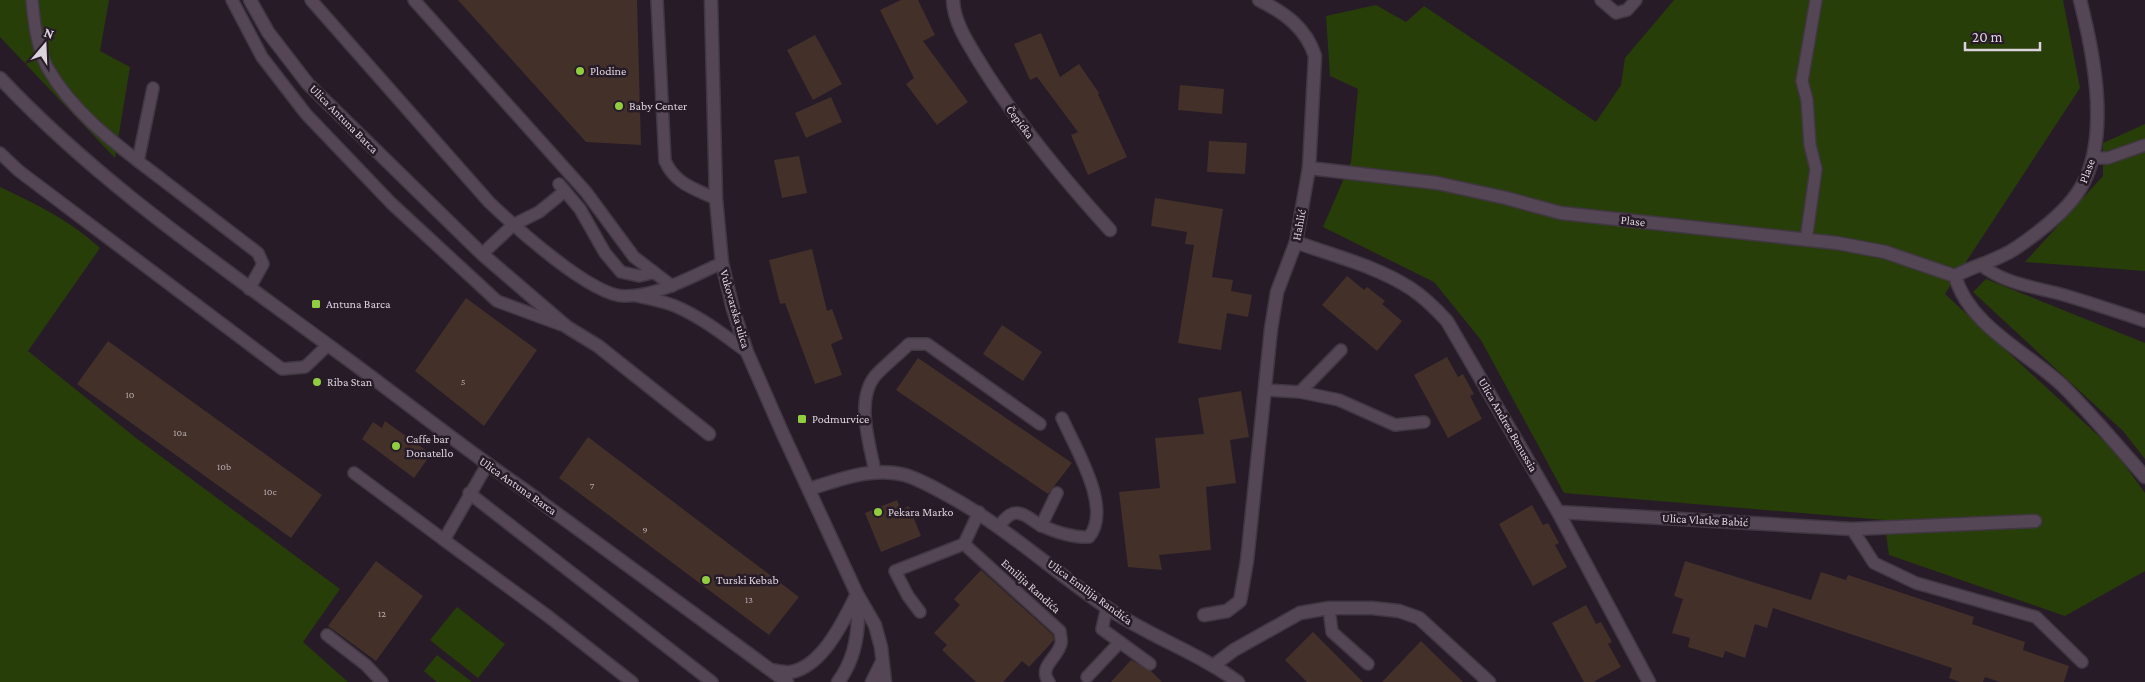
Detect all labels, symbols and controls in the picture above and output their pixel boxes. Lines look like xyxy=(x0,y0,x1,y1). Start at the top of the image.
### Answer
north arrow xyxy=(20,20,70,70)
scale bar xyxy=(1965,20,2040,52)
text: N xyxy=(42,24,57,42)
text: 20 m xyxy=(1972,29,2003,45)
place label: Plodine xyxy=(590,64,626,78)
marker: Plodine xyxy=(574,65,586,77)
street label: Ulica Antuna Barca xyxy=(307,82,382,157)
place label: Baby Center xyxy=(629,99,688,113)
marker: Baby Center xyxy=(613,100,625,112)
street label: Čepićka xyxy=(1003,103,1037,142)
street label: Plase xyxy=(2076,157,2098,185)
street label: Hahlić xyxy=(1289,208,1309,242)
street label: Plase xyxy=(1620,213,1646,229)
street label: Vukovarska ulica xyxy=(717,268,753,350)
place label: Antuna Barca xyxy=(326,297,391,311)
marker: Antuna Barca xyxy=(310,298,322,310)
place label: Riba Stan xyxy=(327,375,373,389)
marker: Riba Stan xyxy=(311,376,323,388)
house number: 5 xyxy=(461,376,466,387)
street label: Ulica Andree Benussia xyxy=(1475,376,1541,475)
house number: 10 xyxy=(126,389,135,400)
place label: Podmurvice xyxy=(812,412,869,426)
marker: Podmurvice xyxy=(796,413,808,425)
house number: 10a xyxy=(173,427,187,438)
place label: Caffe bar Donatello xyxy=(406,432,453,460)
marker: Caffe bar Donatello xyxy=(390,440,402,452)
street label: Ulica Antuna Barca xyxy=(477,454,560,518)
house number: 10b xyxy=(217,461,231,472)
house number: 7 xyxy=(590,480,595,491)
house number: 10c xyxy=(263,486,277,497)
place label: Pekara Marko xyxy=(888,505,953,519)
marker: Pekara Marko xyxy=(872,506,884,518)
street label: Ulica Vlatke Babić xyxy=(1662,511,1748,529)
house number: 9 xyxy=(642,524,648,535)
street label: Emilija Randića xyxy=(998,556,1064,617)
street label: Ulica Emilija Randića xyxy=(1045,556,1136,628)
place label: Turski Kebab xyxy=(716,573,779,587)
marker: Turski Kebab xyxy=(700,574,712,586)
house number: 13 xyxy=(745,594,753,605)
house number: 12 xyxy=(378,608,386,619)

